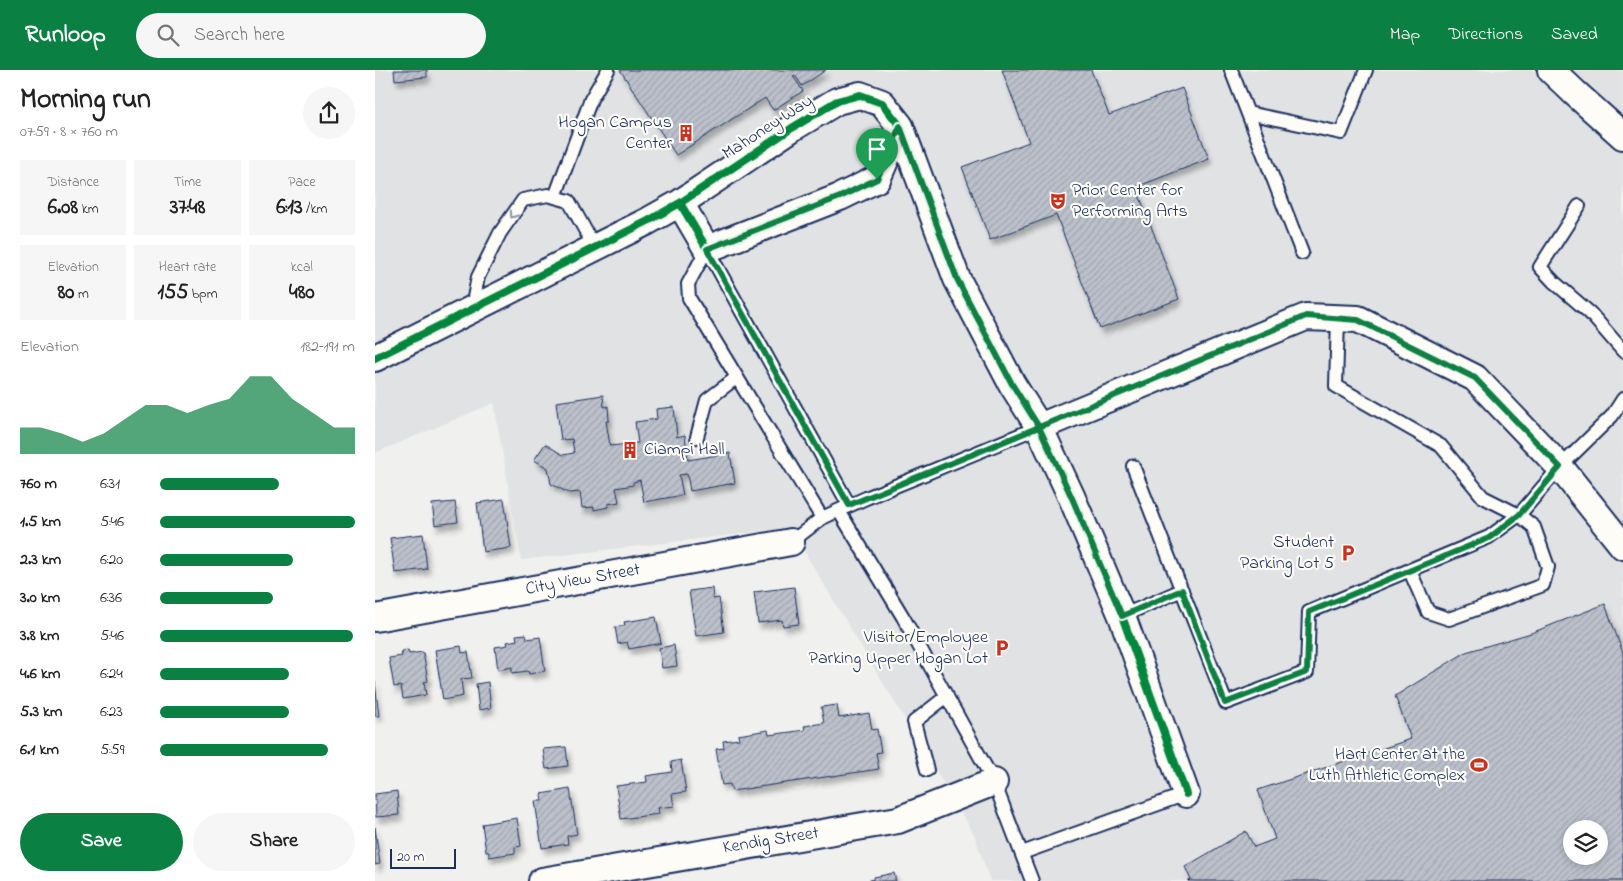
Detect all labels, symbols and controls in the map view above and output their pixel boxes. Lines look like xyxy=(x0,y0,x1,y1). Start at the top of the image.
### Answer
search box xyxy=(136,13,486,58)
text: Runloop xyxy=(25,18,106,53)
icon: search xyxy=(154,21,182,49)
text: Search here xyxy=(194,22,285,49)
text: Map xyxy=(1390,22,1420,48)
text: Directions xyxy=(1448,22,1523,48)
text: Saved xyxy=(1551,22,1598,48)
text: Morning run xyxy=(20,80,151,121)
button: share xyxy=(303,87,355,139)
street label: Mahoney Way xyxy=(717,89,819,167)
place label: Hogan Campus Center xyxy=(558,110,672,157)
text: 07:59 · 8 × 760 m xyxy=(20,120,118,144)
building icon: Hogan Campus Center xyxy=(676,123,696,143)
pin xyxy=(856,128,898,179)
icon: arrive xyxy=(863,135,891,163)
text: Distance xyxy=(47,172,99,193)
text: Time xyxy=(174,172,201,193)
text: Pace xyxy=(288,172,315,193)
place label: Prior Center for Performing Arts xyxy=(1072,178,1188,226)
theatre icon: Prior Center for Performing Arts xyxy=(1048,191,1068,211)
text: 6.08 xyxy=(48,193,78,223)
text: 37:48 xyxy=(170,193,205,223)
text: 6:13 xyxy=(276,193,303,223)
text: km xyxy=(78,199,99,220)
text: /km xyxy=(303,199,327,220)
one-way arrow xyxy=(510,209,519,218)
text: Elevation xyxy=(47,257,99,278)
text: Heart rate xyxy=(159,257,216,278)
text: kcal xyxy=(291,257,313,278)
text: 80 xyxy=(58,278,74,308)
text: 155 xyxy=(157,278,188,308)
text: 480 xyxy=(289,278,315,308)
text: m xyxy=(74,284,89,305)
text: bpm xyxy=(188,284,218,305)
text: Elevation xyxy=(20,335,79,359)
text: 182–191 m xyxy=(300,335,355,359)
place label: Ciampi Hall xyxy=(644,437,725,463)
building icon: Ciampi Hall xyxy=(620,440,640,460)
text: 760 m xyxy=(20,472,57,496)
text: 6:31 xyxy=(100,472,120,496)
text: 1.5 km xyxy=(20,510,61,534)
text: 5:46 xyxy=(100,510,124,534)
place label: Student Parking Lot 5 xyxy=(1240,530,1334,578)
parking icon: Student Parking Lot 5 xyxy=(1338,543,1358,563)
text: 2.3 km xyxy=(20,548,61,572)
text: 6:20 xyxy=(100,548,123,572)
street label: City View Street xyxy=(524,557,642,603)
text: 3.0 km xyxy=(20,586,60,610)
text: 6:36 xyxy=(100,586,122,610)
text: 3.8 km xyxy=(20,624,59,648)
text: 5:46 xyxy=(100,624,124,648)
place label: Visitor/Employee Parking Upper Hogan Lot xyxy=(809,625,989,673)
parking icon: Visitor/Employee Parking Upper Hogan Lot xyxy=(992,638,1012,658)
text: 4.6 km xyxy=(20,662,60,686)
text: 6:24 xyxy=(100,662,123,686)
text: 5.3 km xyxy=(20,700,62,724)
text: 6:23 xyxy=(100,700,123,724)
text: 6.1 km xyxy=(20,738,59,762)
text: 5:59 xyxy=(100,738,124,762)
place label: Hart Center at the Luth Athletic Complex xyxy=(1309,742,1466,789)
sports icon: Hart Center at the Luth Athletic Complex xyxy=(1469,755,1489,775)
button: Save xyxy=(20,813,183,871)
button: Share xyxy=(193,813,355,871)
map controls xyxy=(1563,820,1608,865)
button: layers xyxy=(1563,820,1608,865)
street label: Kendig Street xyxy=(721,821,821,862)
scale bar xyxy=(390,846,456,869)
text: 20 m xyxy=(397,847,424,868)

